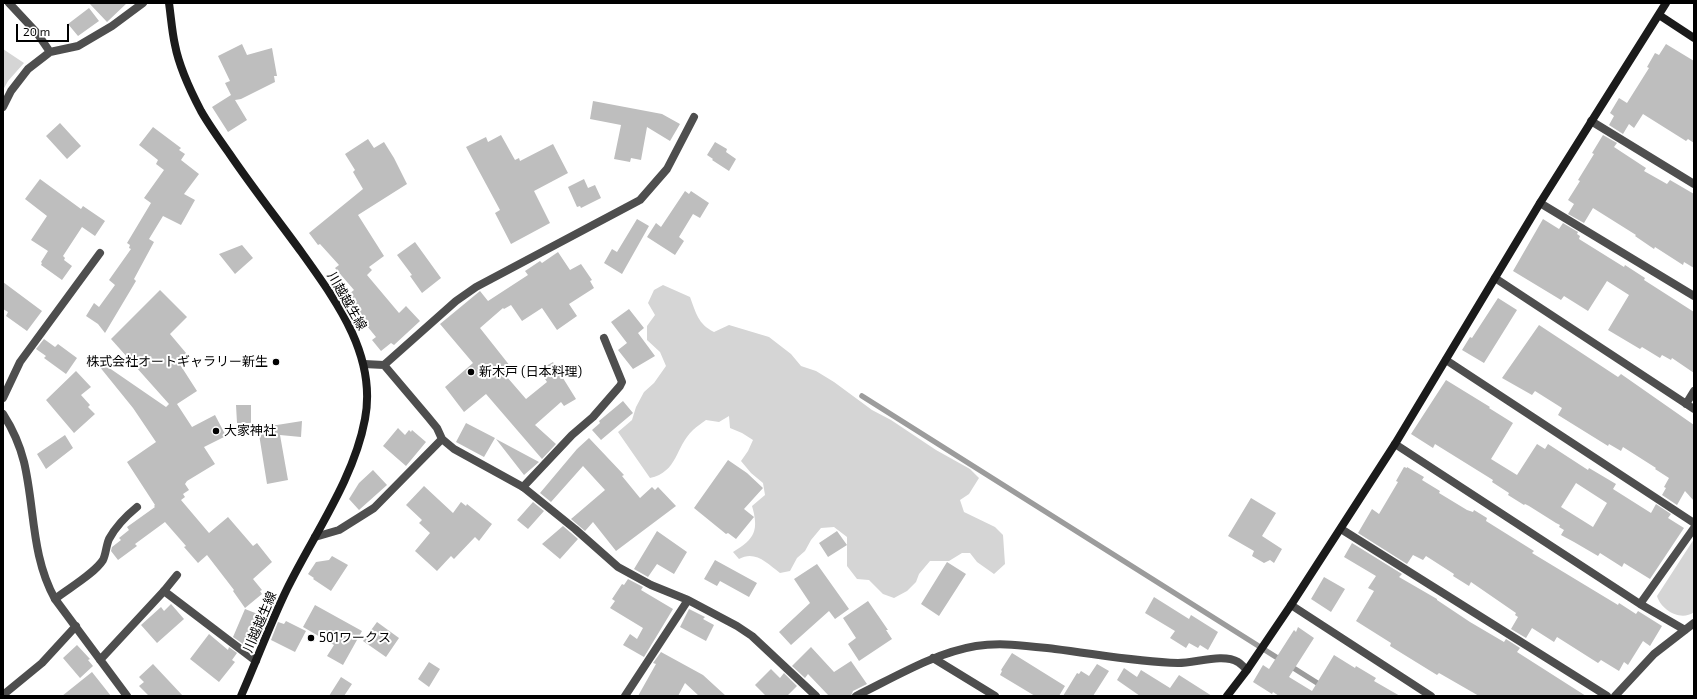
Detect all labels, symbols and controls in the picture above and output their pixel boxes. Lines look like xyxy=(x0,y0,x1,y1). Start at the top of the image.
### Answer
scale bar xyxy=(18,16,71,42)
text: 20 m xyxy=(23,24,50,38)
street label: 川越越生線 xyxy=(324,269,370,333)
place label: 株式会社オートギャラリー新生 xyxy=(86,354,268,370)
marker: 株式会社オートギャラリー新生 xyxy=(271,357,281,367)
place label: 新木戸 (日本料理) xyxy=(479,364,582,380)
marker: 新木戸 (日本料理) xyxy=(466,367,476,377)
place label: 大家神社 xyxy=(224,423,276,439)
marker: 大家神社 xyxy=(211,426,221,436)
street label: 川越越生線 xyxy=(240,589,280,655)
place label: 501ワークス xyxy=(319,630,391,646)
marker: 501ワークス xyxy=(306,633,316,643)

